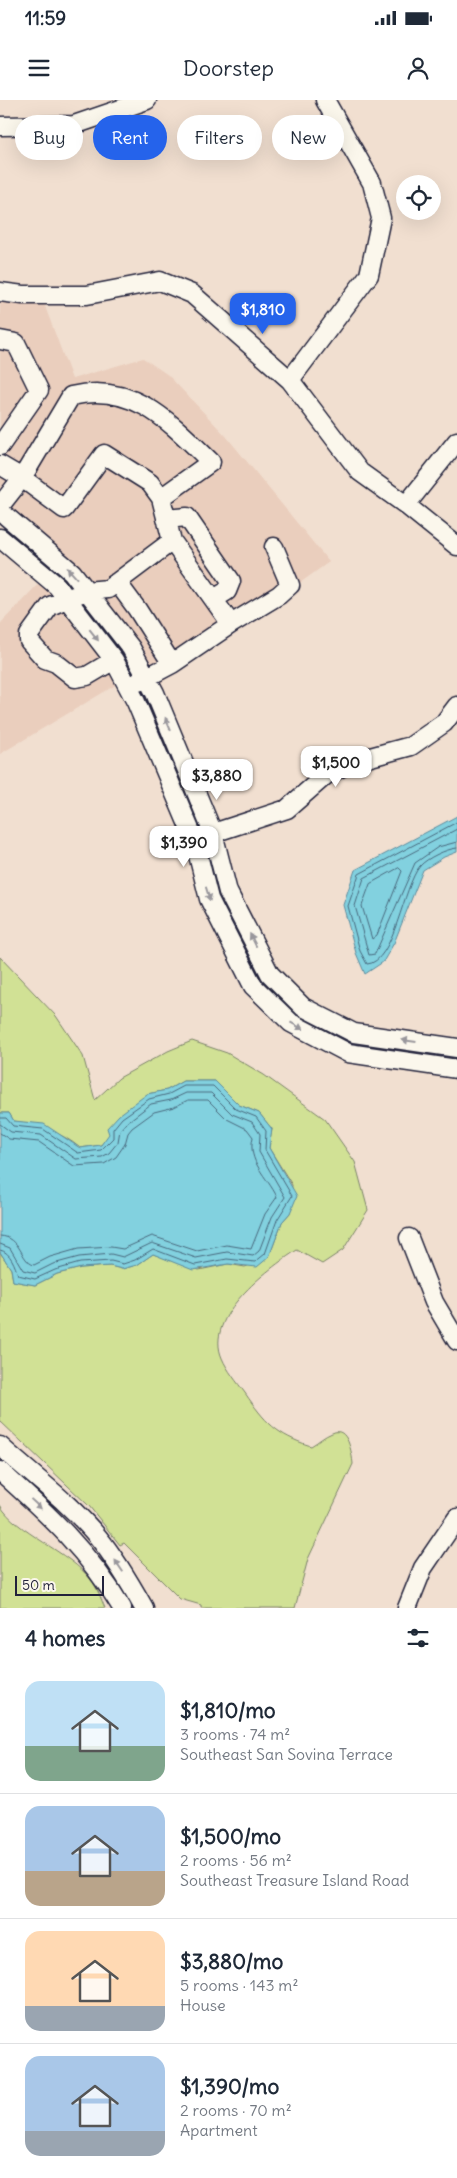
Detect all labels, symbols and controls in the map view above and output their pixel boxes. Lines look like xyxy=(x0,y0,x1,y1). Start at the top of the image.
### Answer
text: 11:59 xyxy=(25,6,66,30)
icon: menu xyxy=(25,54,53,82)
text: Doorstep xyxy=(183,54,274,82)
icon: person xyxy=(404,54,432,82)
chip: Buy xyxy=(15,115,83,160)
chip: Rent xyxy=(93,115,167,160)
chip: Filters xyxy=(177,115,262,160)
chip: New xyxy=(272,115,344,160)
map controls xyxy=(396,175,441,220)
button: locate xyxy=(396,175,441,220)
pin: $1,810 xyxy=(222,292,304,335)
text: $1,810 xyxy=(241,299,285,319)
one-way arrow xyxy=(66,568,78,580)
one-way arrow xyxy=(89,628,100,641)
one-way arrow xyxy=(163,717,171,732)
pin: $1,500 xyxy=(295,746,377,788)
text: $1,500 xyxy=(312,752,360,772)
pin: $3,880 xyxy=(176,758,258,801)
text: $3,880 xyxy=(192,765,242,785)
pin: $1,390 xyxy=(143,826,225,868)
text: $1,390 xyxy=(160,832,208,852)
one-way arrow xyxy=(205,887,213,902)
one-way arrow xyxy=(249,933,257,947)
one-way arrow xyxy=(291,1022,304,1031)
one-way arrow xyxy=(400,1037,416,1045)
one-way arrow xyxy=(30,1498,42,1510)
one-way arrow xyxy=(114,1559,124,1573)
scale bar xyxy=(15,1573,104,1596)
text: 50 m xyxy=(22,1576,55,1594)
icon: filters xyxy=(404,1624,432,1652)
text: 4 homes xyxy=(25,1625,105,1652)
text: $1,810/mo xyxy=(180,1697,276,1724)
icon: home xyxy=(65,1701,125,1761)
text: 3 rooms · 74 m² xyxy=(180,1724,290,1744)
text: Southeast San Sovina Terrace xyxy=(180,1744,393,1764)
text: $1,500/mo xyxy=(180,1823,281,1850)
icon: home xyxy=(65,1826,125,1886)
text: 2 rooms · 56 m² xyxy=(180,1850,292,1870)
text: Southeast Treasure Island Road xyxy=(180,1870,409,1890)
text: $3,880/mo xyxy=(180,1948,283,1975)
icon: home xyxy=(65,1951,125,2011)
text: 5 rooms · 143 m² xyxy=(180,1975,298,1995)
text: House xyxy=(180,1995,226,2015)
text: $1,390/mo xyxy=(180,2073,279,2100)
icon: home xyxy=(65,2076,125,2136)
text: 2 rooms · 70 m² xyxy=(180,2100,292,2120)
text: Apartment xyxy=(180,2120,258,2140)

